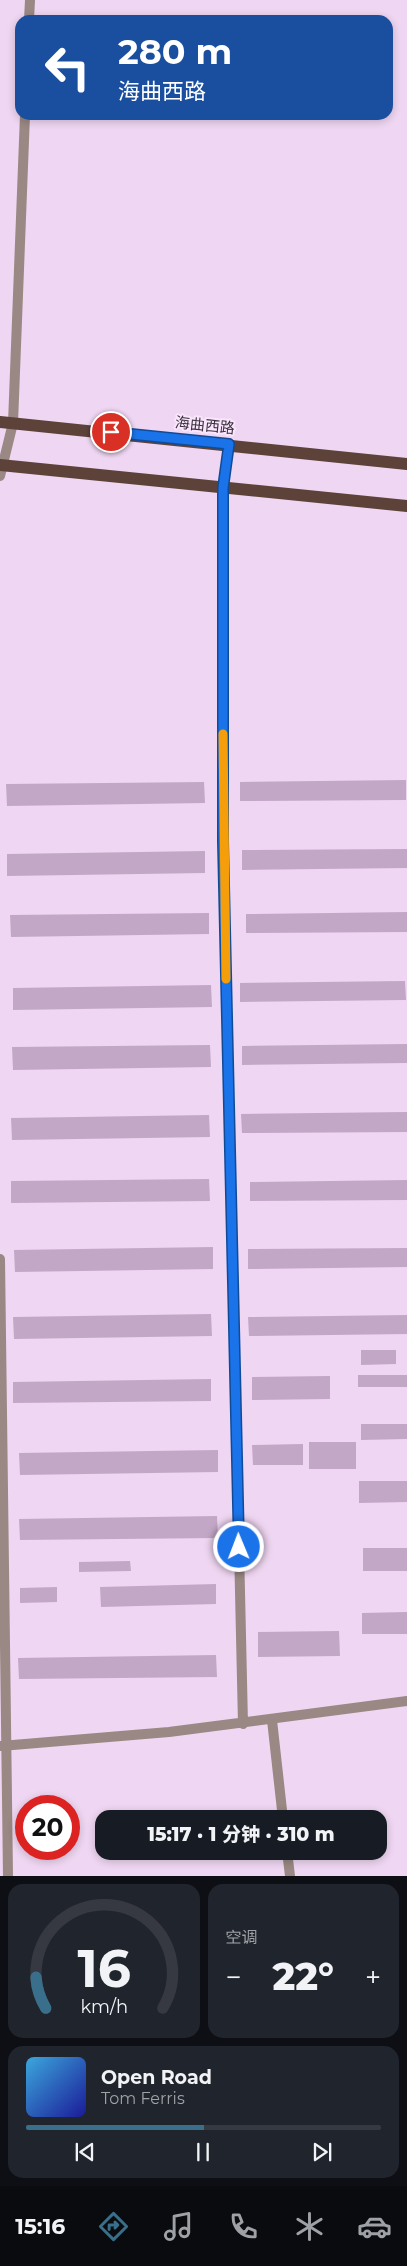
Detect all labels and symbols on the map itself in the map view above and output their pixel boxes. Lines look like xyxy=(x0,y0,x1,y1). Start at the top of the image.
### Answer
pin xyxy=(90,411,132,453)
street label: 海曲西路 xyxy=(174,412,236,438)
position arrow xyxy=(212,1520,264,1572)
speed limit sign: 20 xyxy=(15,1795,80,1860)

